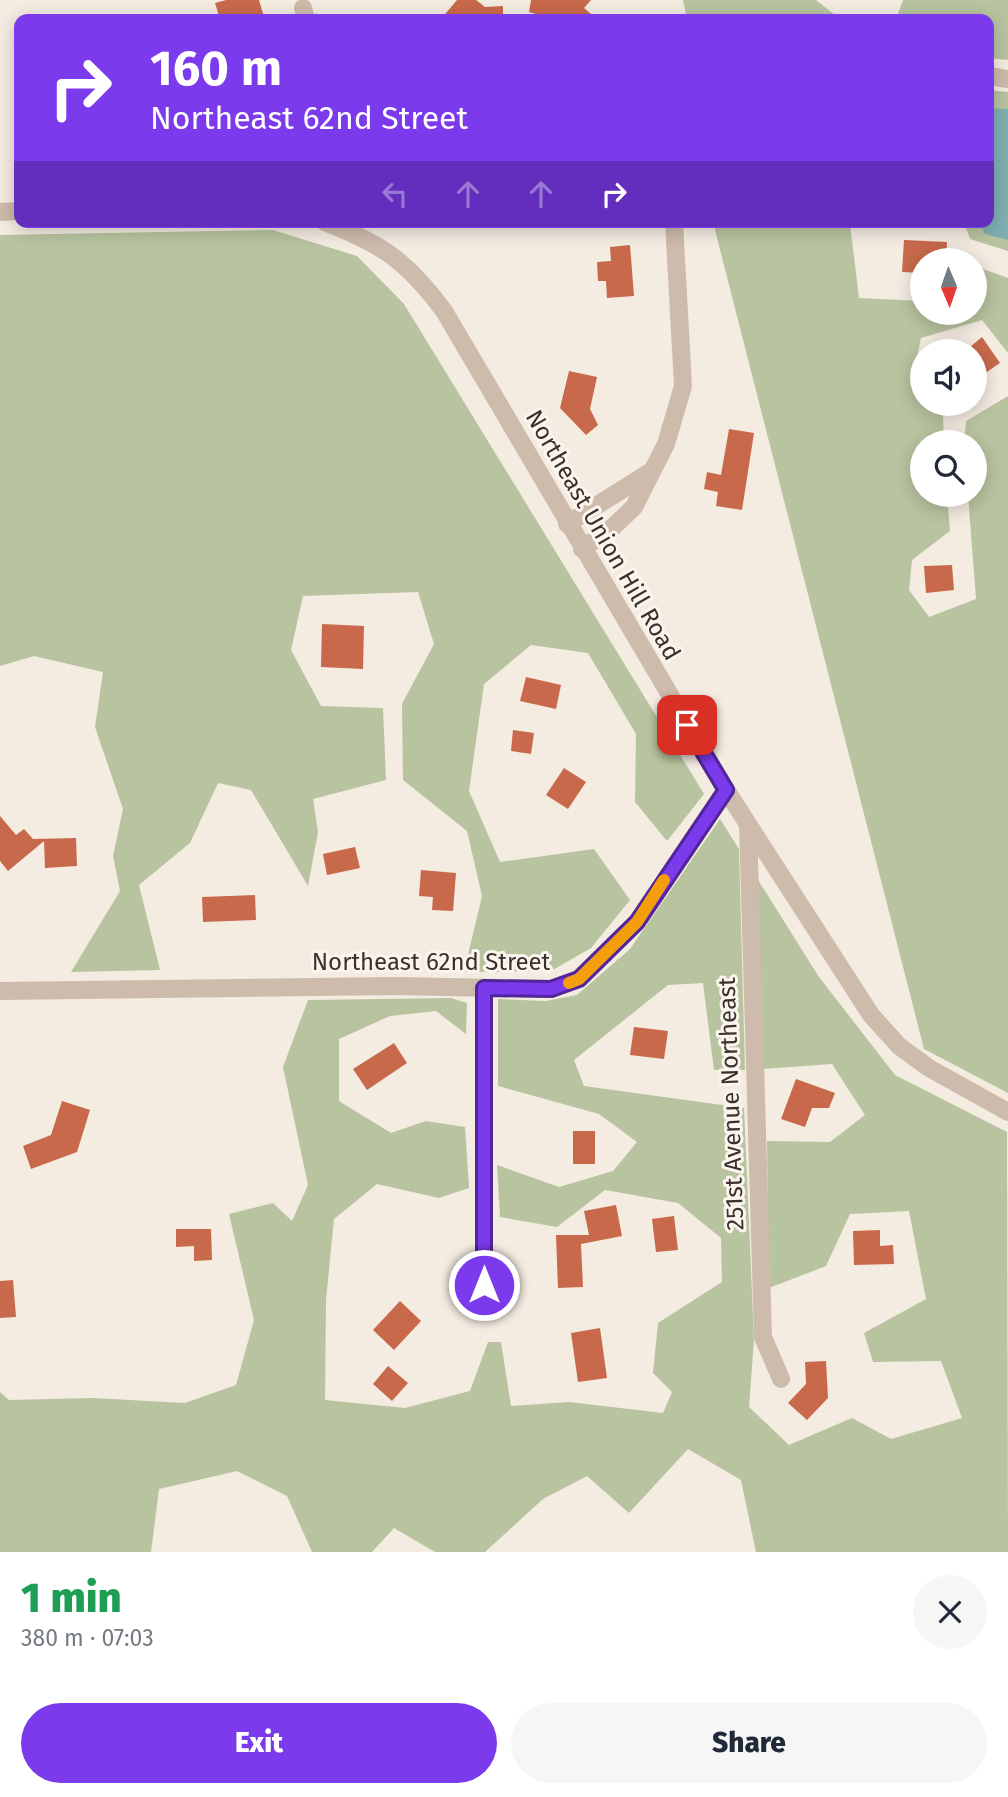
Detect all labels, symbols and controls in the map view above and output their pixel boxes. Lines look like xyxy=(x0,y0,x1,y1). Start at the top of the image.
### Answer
text: 160 m xyxy=(150,39,282,98)
icon: right xyxy=(35,42,126,133)
text: Northeast 62nd Street xyxy=(150,99,468,137)
icon: left xyxy=(376,175,414,213)
icon: ahead xyxy=(449,175,487,213)
icon: ahead xyxy=(522,175,560,213)
icon: right xyxy=(595,175,633,213)
north arrow xyxy=(910,248,987,326)
map controls xyxy=(910,248,987,507)
button: sound xyxy=(910,339,987,416)
street label: Northeast Union Hill Road xyxy=(520,405,686,665)
button: search xyxy=(910,430,987,507)
pin xyxy=(657,695,717,755)
icon: arrive xyxy=(668,706,706,744)
street label: Northeast 62nd Street xyxy=(312,948,551,976)
street label: 251st Avenue Northeast xyxy=(713,977,749,1231)
position arrow xyxy=(447,1248,521,1322)
text: 1 min xyxy=(21,1573,122,1623)
button: close xyxy=(913,1575,987,1649)
text: 380 m · 07:03 xyxy=(21,1624,154,1652)
button: Exit xyxy=(21,1703,497,1783)
button: Share xyxy=(511,1703,987,1783)

